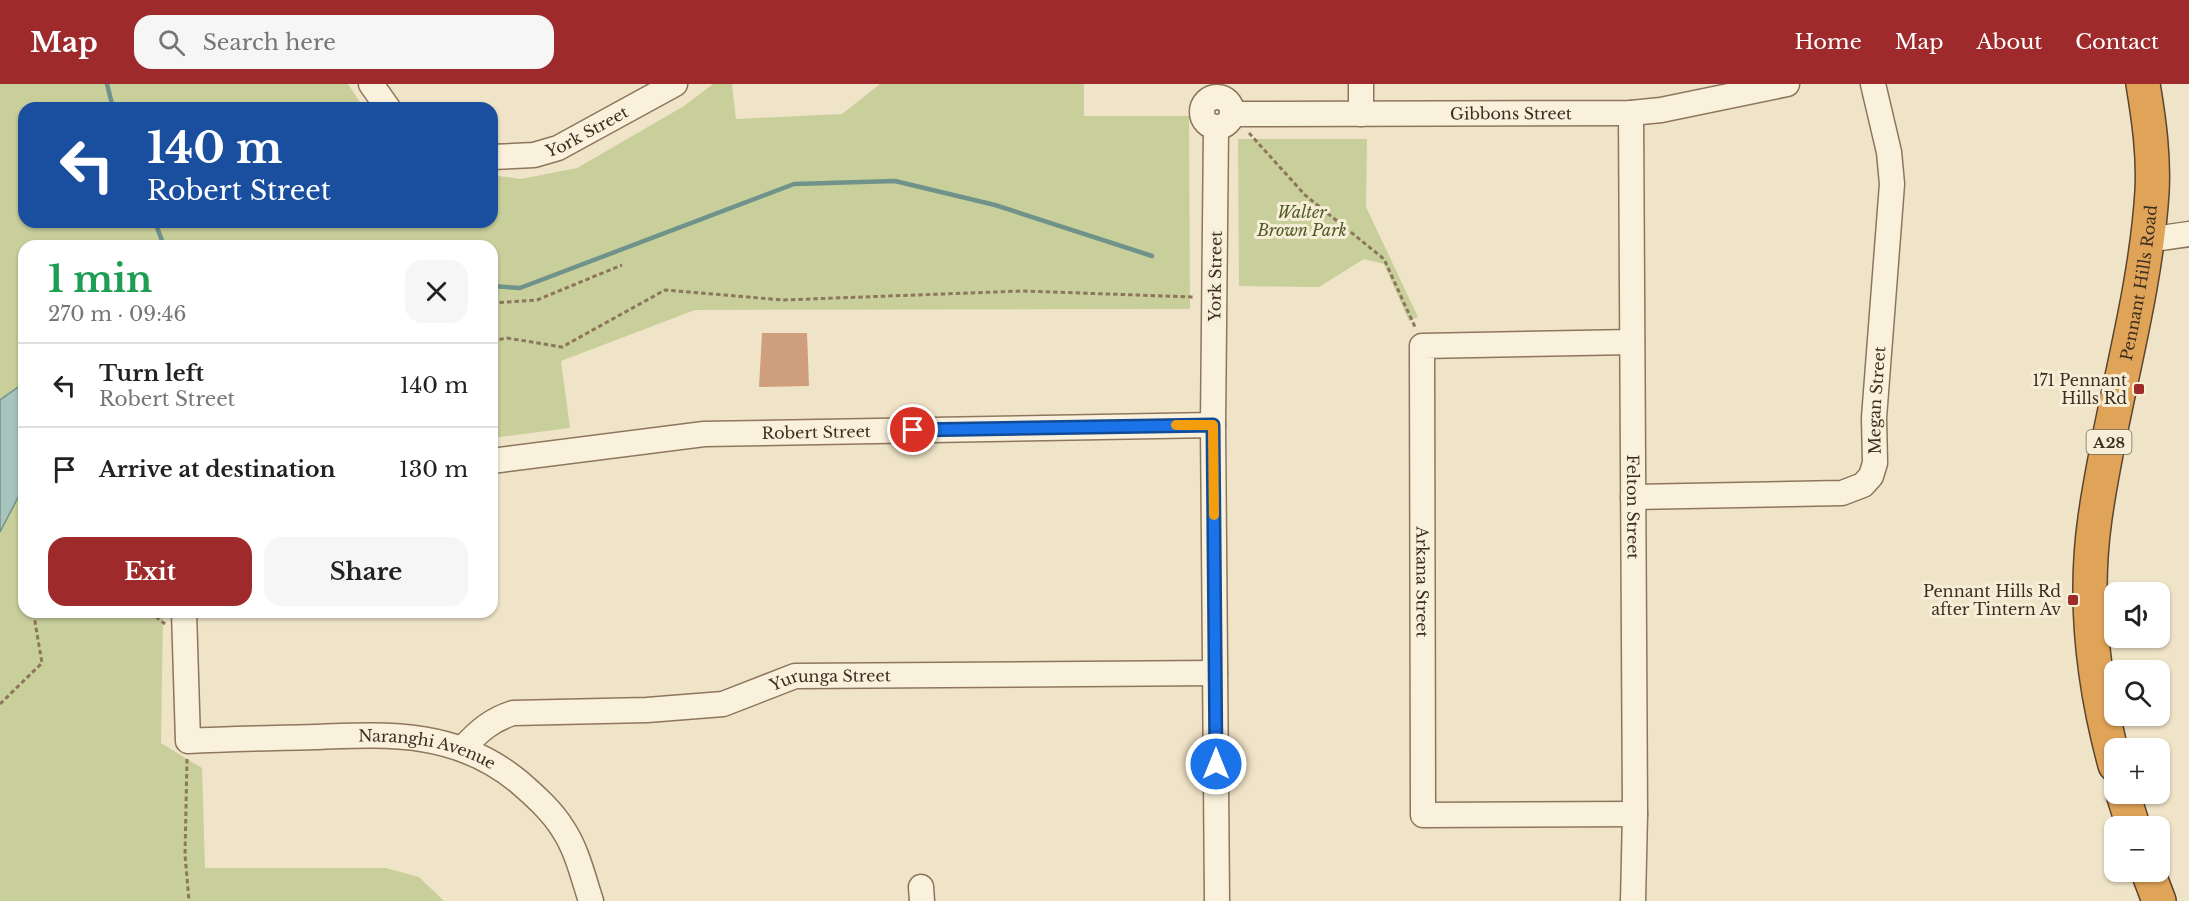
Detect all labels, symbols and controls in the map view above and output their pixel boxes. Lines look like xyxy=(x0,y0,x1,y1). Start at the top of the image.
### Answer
search box xyxy=(134,15,554,69)
text: Map xyxy=(30,25,98,60)
icon: search xyxy=(155,26,188,59)
text: Search here xyxy=(203,29,336,56)
text: Home xyxy=(1795,29,1862,55)
text: Map xyxy=(1895,29,1943,55)
text: About xyxy=(1976,29,2042,55)
text: Contact xyxy=(2075,29,2159,55)
street label: York Street xyxy=(542,102,631,161)
street label: Gibbons Street xyxy=(1450,103,1572,123)
text: 140 m xyxy=(147,122,283,174)
icon: left xyxy=(48,126,126,204)
text: Robert Street xyxy=(147,174,331,207)
park label: Walter Brown Park xyxy=(1256,202,1347,240)
street label: Pennant Hills Road xyxy=(2116,204,2161,362)
street label: York Street xyxy=(1204,231,1226,322)
text: 1 min xyxy=(48,257,152,302)
button: close xyxy=(405,260,468,323)
text: 270 m · 09:46 xyxy=(48,302,186,326)
street label: Megan Street xyxy=(1864,345,1889,455)
text: Turn left xyxy=(99,360,204,387)
icon: left xyxy=(48,369,81,402)
place label: 171 Pennant Hills Rd xyxy=(2032,370,2127,408)
text: 140 m xyxy=(400,372,468,399)
marker: 171 Pennant Hills Rd xyxy=(2132,382,2146,396)
text: Robert Street xyxy=(99,387,235,411)
pin xyxy=(887,404,938,455)
icon: arrive xyxy=(896,413,929,446)
street label: Robert Street xyxy=(762,421,871,443)
road number: A28 xyxy=(2086,430,2132,454)
icon: arrive xyxy=(48,453,81,486)
street label: Felton Street xyxy=(1623,455,1644,559)
text: Arrive at destination xyxy=(99,456,336,483)
text: 130 m xyxy=(399,456,468,483)
street label: Arkana Street xyxy=(1412,525,1433,638)
button: Exit xyxy=(48,537,252,606)
button: Share xyxy=(264,537,468,606)
place label: Pennant Hills Rd after Tintern Av xyxy=(1923,581,2061,619)
map controls xyxy=(2104,582,2170,882)
button: sound xyxy=(2104,582,2170,648)
marker: Pennant Hills Rd after Tintern Av xyxy=(2066,593,2080,607)
button: search xyxy=(2104,660,2170,726)
street label: Yurunga Street xyxy=(766,665,891,695)
street label: Naranghi Avenue xyxy=(358,726,499,773)
position arrow xyxy=(1184,732,1248,796)
button: + xyxy=(2104,738,2170,804)
button: − xyxy=(2104,816,2170,882)

